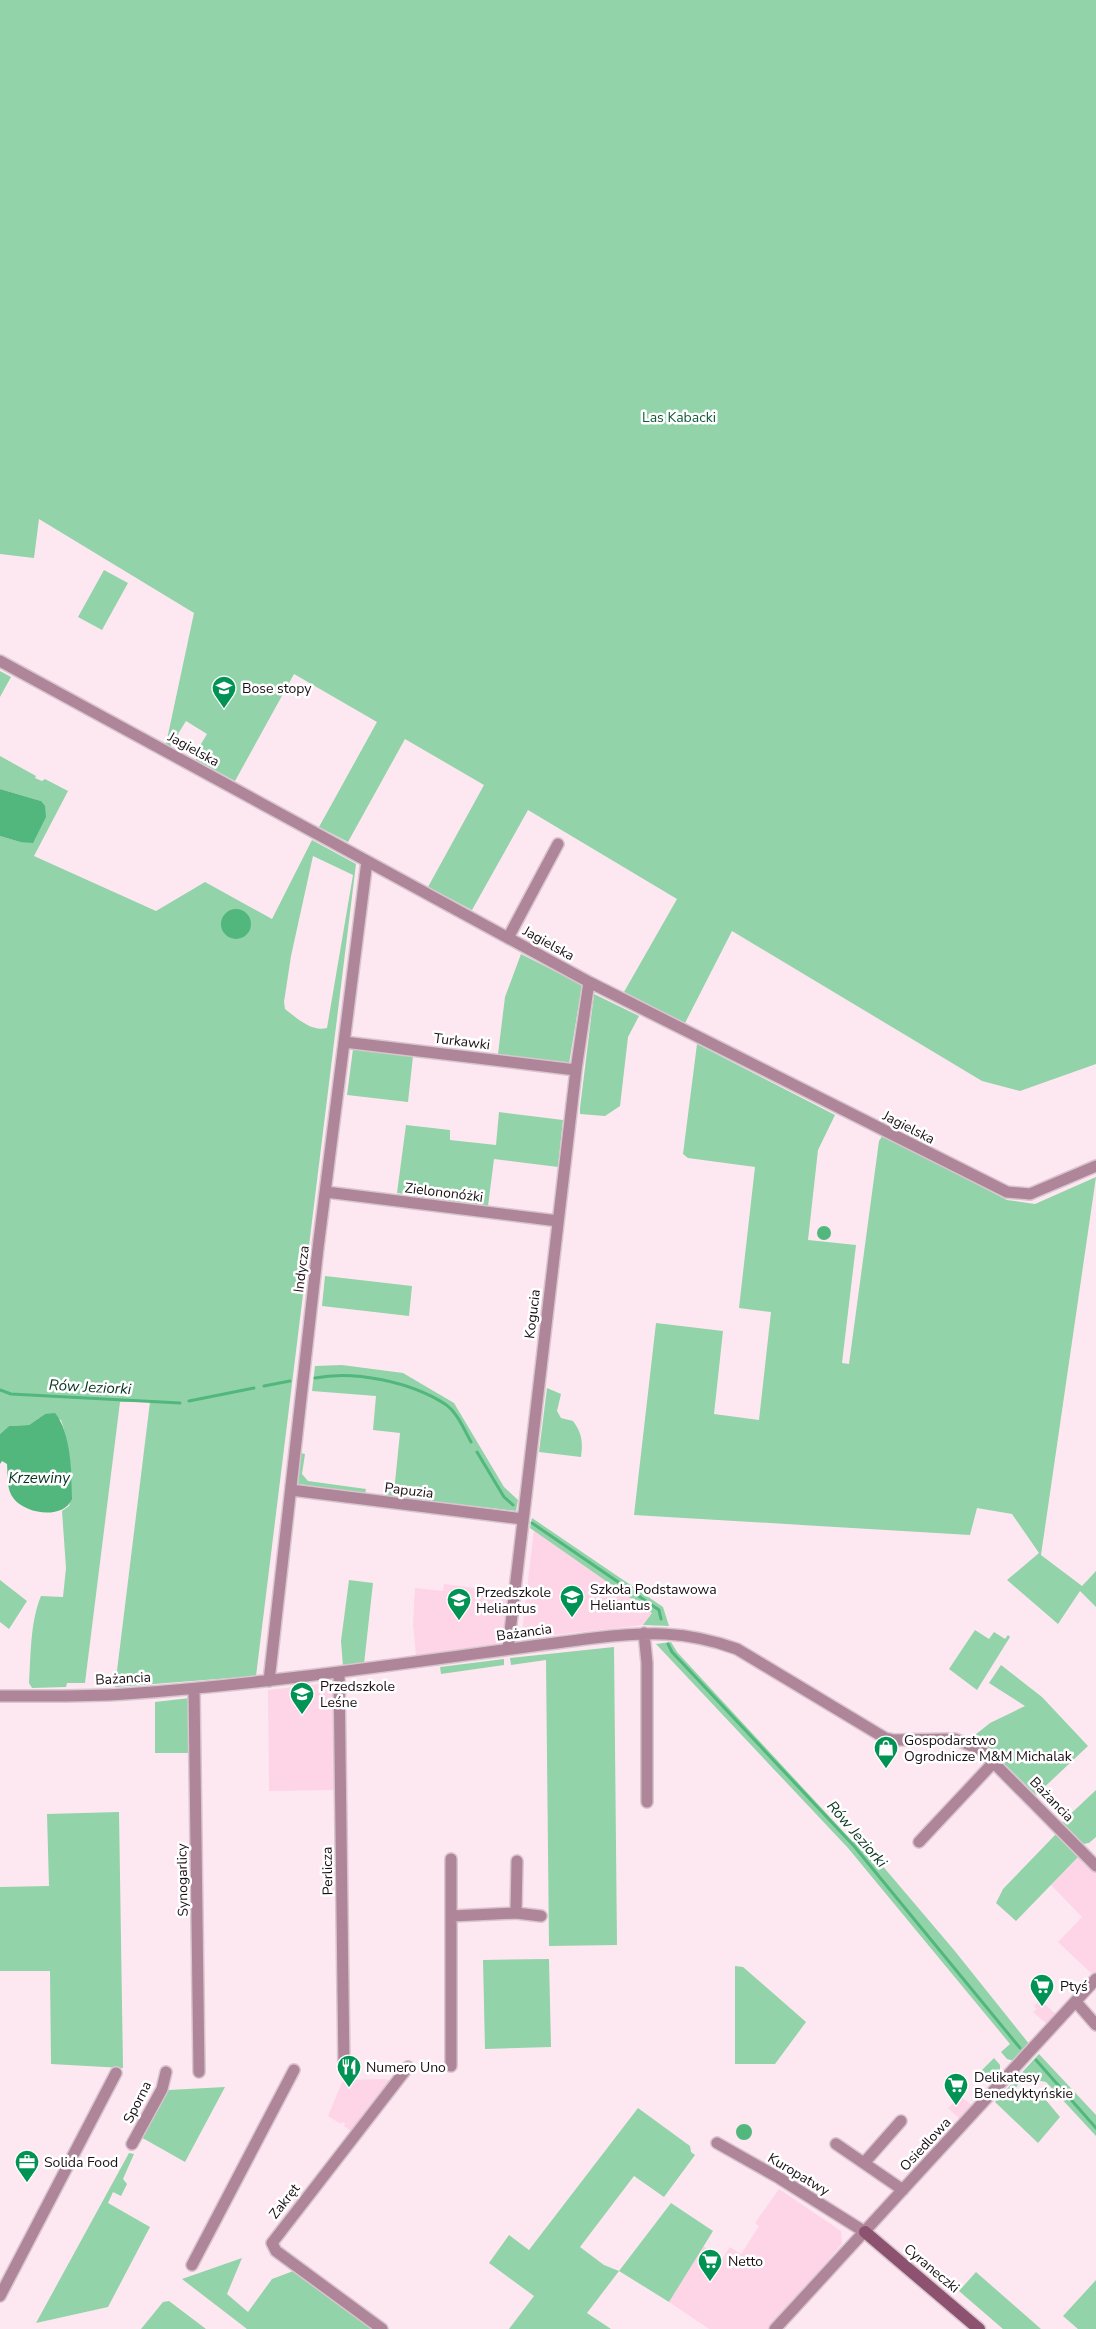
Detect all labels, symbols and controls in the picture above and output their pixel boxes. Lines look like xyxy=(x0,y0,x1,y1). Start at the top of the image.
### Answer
park label: Las Kabacki xyxy=(642,408,716,427)
school or university icon: Bose stopy xyxy=(211,675,237,709)
place label: Bose stopy xyxy=(242,679,312,698)
street label: Jagielska xyxy=(164,727,223,771)
street label: Jagielska xyxy=(519,921,578,965)
street label: Turkawki xyxy=(433,1029,491,1054)
street label: Jagielska xyxy=(879,1106,938,1149)
street label: Zielononóżki xyxy=(404,1178,484,1207)
street label: Indycza xyxy=(289,1245,314,1294)
street label: Kogucia xyxy=(520,1288,545,1340)
water label: Rów Jeziorki xyxy=(48,1375,132,1399)
water label: Krzewiny xyxy=(8,1468,71,1488)
street label: Papuzia xyxy=(383,1478,434,1503)
place label: Szkoła Podstawowa Heliantus xyxy=(590,1580,717,1615)
place label: Przedszkole Heliantus xyxy=(476,1583,551,1618)
school or university icon: Szkoła Podstawowa Heliantus xyxy=(559,1584,585,1618)
school or university icon: Przedszkole Heliantus xyxy=(446,1587,472,1621)
street label: Bażancia xyxy=(495,1619,553,1646)
street label: Bażancia xyxy=(95,1668,151,1689)
place label: Przedszkole Leśne xyxy=(320,1677,395,1712)
school or university icon: Przedszkole Leśne xyxy=(289,1681,315,1715)
place label: Gospodarstwo Ogrodnicze M&M Michalak xyxy=(904,1731,1073,1766)
shop icon: Gospodarstwo Ogrodnicze M&M Michalak xyxy=(873,1735,899,1769)
street label: Bażancia xyxy=(1025,1773,1078,1826)
water label: Rów Jeziorki xyxy=(822,1796,892,1872)
street label: Synogarlicy xyxy=(172,1842,193,1917)
street label: Perlicza xyxy=(318,1846,337,1896)
supermarket icon: Ptyś xyxy=(1029,1973,1055,2007)
place label: Ptyś xyxy=(1060,1977,1088,1996)
restaurant icon: Numero Uno xyxy=(336,2054,362,2088)
place label: Numero Uno xyxy=(366,2058,446,2077)
place label: Delikatesy Benedyktyńskie xyxy=(974,2068,1073,2103)
supermarket icon: Delikatesy Benedyktyńskie xyxy=(943,2072,969,2106)
street label: Sporna xyxy=(119,2078,156,2127)
street label: Osiedlowa xyxy=(896,2113,955,2175)
office icon: Solida Food xyxy=(14,2149,40,2183)
street label: Kuropatwy xyxy=(764,2149,834,2201)
place label: Solida Food xyxy=(44,2153,118,2172)
street label: Zakręt xyxy=(265,2180,304,2223)
street label: Cyraneczki xyxy=(900,2239,964,2297)
supermarket icon: Netto xyxy=(697,2248,723,2282)
place label: Netto xyxy=(728,2252,763,2271)

